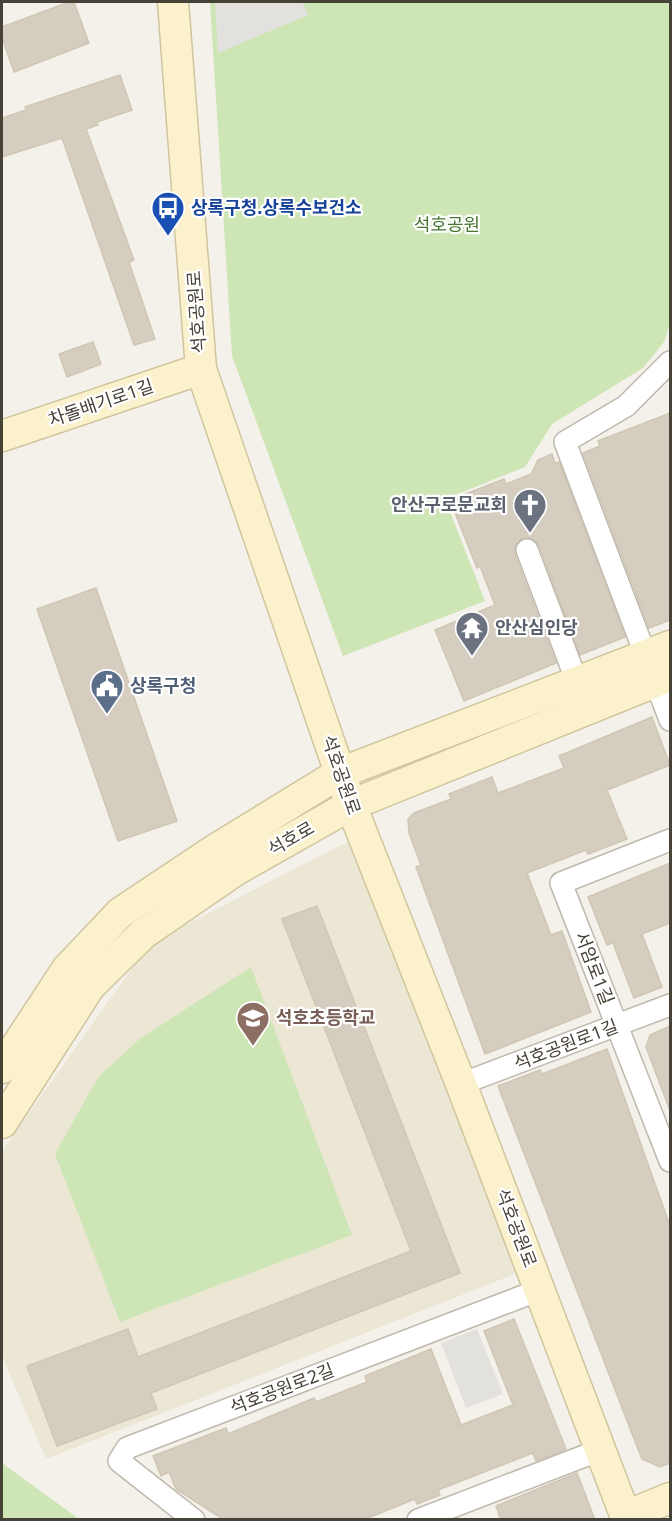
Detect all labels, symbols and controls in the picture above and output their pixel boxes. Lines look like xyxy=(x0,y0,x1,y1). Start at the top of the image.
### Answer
bus stop icon: 상록구청.상록수보건소 xyxy=(150,190,186,237)
place label: 상록구청.상록수보건소 xyxy=(191,195,362,219)
park label: 석호공원 xyxy=(414,212,480,236)
street label: 석호공원로 xyxy=(181,270,211,354)
street label: 차돌배기로1길 xyxy=(45,373,156,431)
church icon: 안산구로문교회 xyxy=(512,487,548,534)
place label: 안산구로문교회 xyxy=(391,492,507,516)
temple icon: 안산심인당 xyxy=(454,610,490,657)
place label: 안산심인당 xyxy=(495,615,578,639)
public building icon: 상록구청 xyxy=(89,668,125,715)
place label: 상록구청 xyxy=(130,673,196,697)
street label: 석호공원로 xyxy=(317,732,367,818)
street label: 석호로 xyxy=(263,815,318,861)
street label: 서암로1길 xyxy=(570,928,620,1008)
school or university icon: 석호초등학교 xyxy=(235,1000,271,1047)
place label: 석호초등학교 xyxy=(276,1005,375,1029)
street label: 석호공원로1길 xyxy=(510,1013,621,1075)
street label: 석호공원로 xyxy=(491,1185,543,1271)
street label: 석호공원로2길 xyxy=(226,1357,337,1419)

